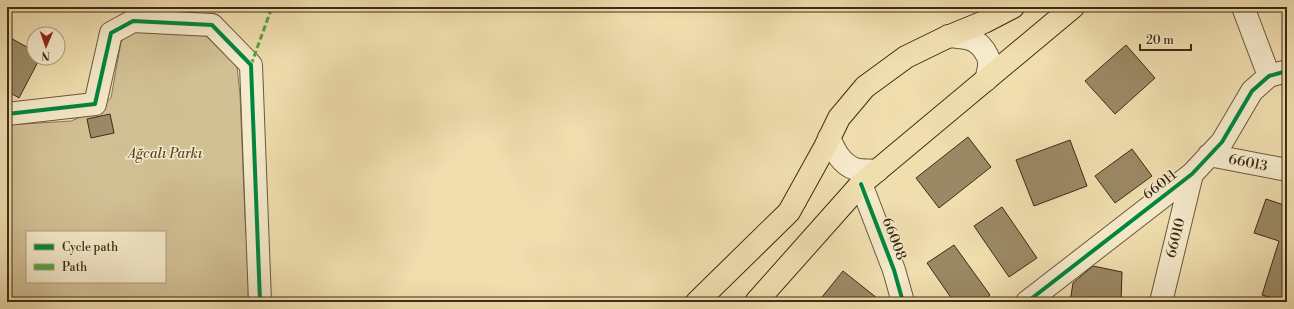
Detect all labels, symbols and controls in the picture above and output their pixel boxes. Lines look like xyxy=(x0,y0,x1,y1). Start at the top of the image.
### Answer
north arrow xyxy=(26,26,66,66)
scale bar xyxy=(1140,26,1191,52)
text: 20 m xyxy=(1146,33,1174,48)
text: N xyxy=(41,48,50,62)
park label: Ağcalı Parkı xyxy=(126,145,203,163)
street label: 66013 xyxy=(1227,150,1269,176)
street label: 66011 xyxy=(1139,166,1181,204)
street label: 66008 xyxy=(878,215,910,263)
street label: 66010 xyxy=(1162,216,1190,260)
legend xyxy=(26,231,166,283)
text: Cycle path xyxy=(62,240,118,255)
text: Path xyxy=(62,260,87,275)

